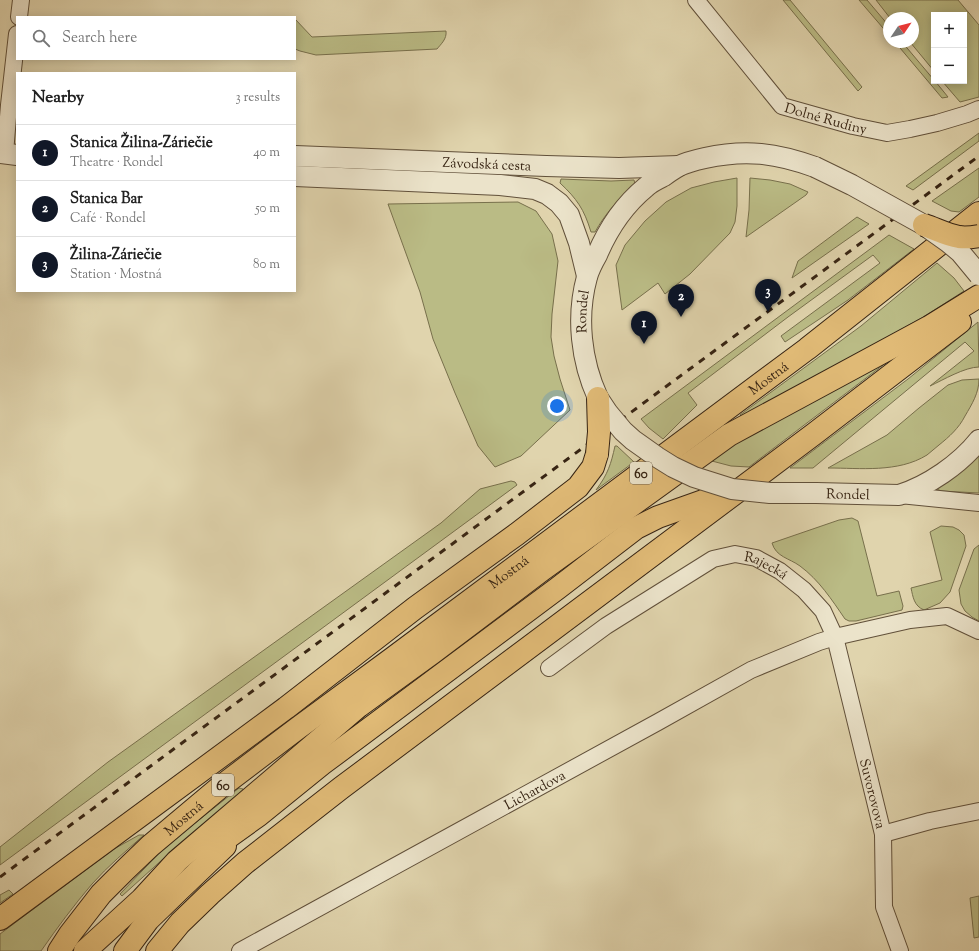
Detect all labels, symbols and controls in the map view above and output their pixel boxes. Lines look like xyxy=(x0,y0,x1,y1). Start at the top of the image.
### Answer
north arrow xyxy=(883,12,919,48)
map controls xyxy=(931,12,967,84)
button: + xyxy=(931,12,967,48)
search box xyxy=(16,16,296,60)
icon: search xyxy=(30,27,52,49)
text: Search here xyxy=(62,28,137,49)
button: − xyxy=(931,48,967,84)
text: Nearby xyxy=(32,86,84,110)
text: 3 results xyxy=(235,89,280,107)
street label: Dolné Rudiny xyxy=(782,99,868,141)
text: Stanica Žilina-Záriečie xyxy=(70,133,213,154)
text: 1 xyxy=(43,144,47,162)
text: 40 m xyxy=(253,144,280,162)
text: Theatre · Rondel xyxy=(70,154,163,172)
street label: Závodská cesta xyxy=(442,154,532,177)
text: Stanica Bar xyxy=(70,189,143,210)
text: 2 xyxy=(42,200,48,218)
text: 50 m xyxy=(255,200,280,218)
text: Café · Rondel xyxy=(70,210,146,228)
text: Žilina-Záriečie xyxy=(70,245,162,266)
text: 3 xyxy=(42,256,48,274)
text: 80 m xyxy=(253,256,280,274)
text: Station · Mostná xyxy=(70,266,162,284)
pin: 3 xyxy=(755,279,781,312)
pin: 2 xyxy=(668,284,694,317)
street label: Rondel xyxy=(573,288,596,334)
pin: 1 xyxy=(631,311,657,344)
street label: Mostná xyxy=(745,358,794,401)
your location xyxy=(547,396,567,416)
road number: 60 xyxy=(630,462,652,484)
street label: Rondel xyxy=(826,485,870,506)
street label: Rajecká xyxy=(742,548,792,586)
street label: Mostná xyxy=(486,551,534,595)
street label: Suvorovova xyxy=(853,757,890,832)
street label: Lichardova xyxy=(501,766,570,816)
road number: 60 xyxy=(212,774,234,796)
street label: Mostná xyxy=(161,797,209,842)

